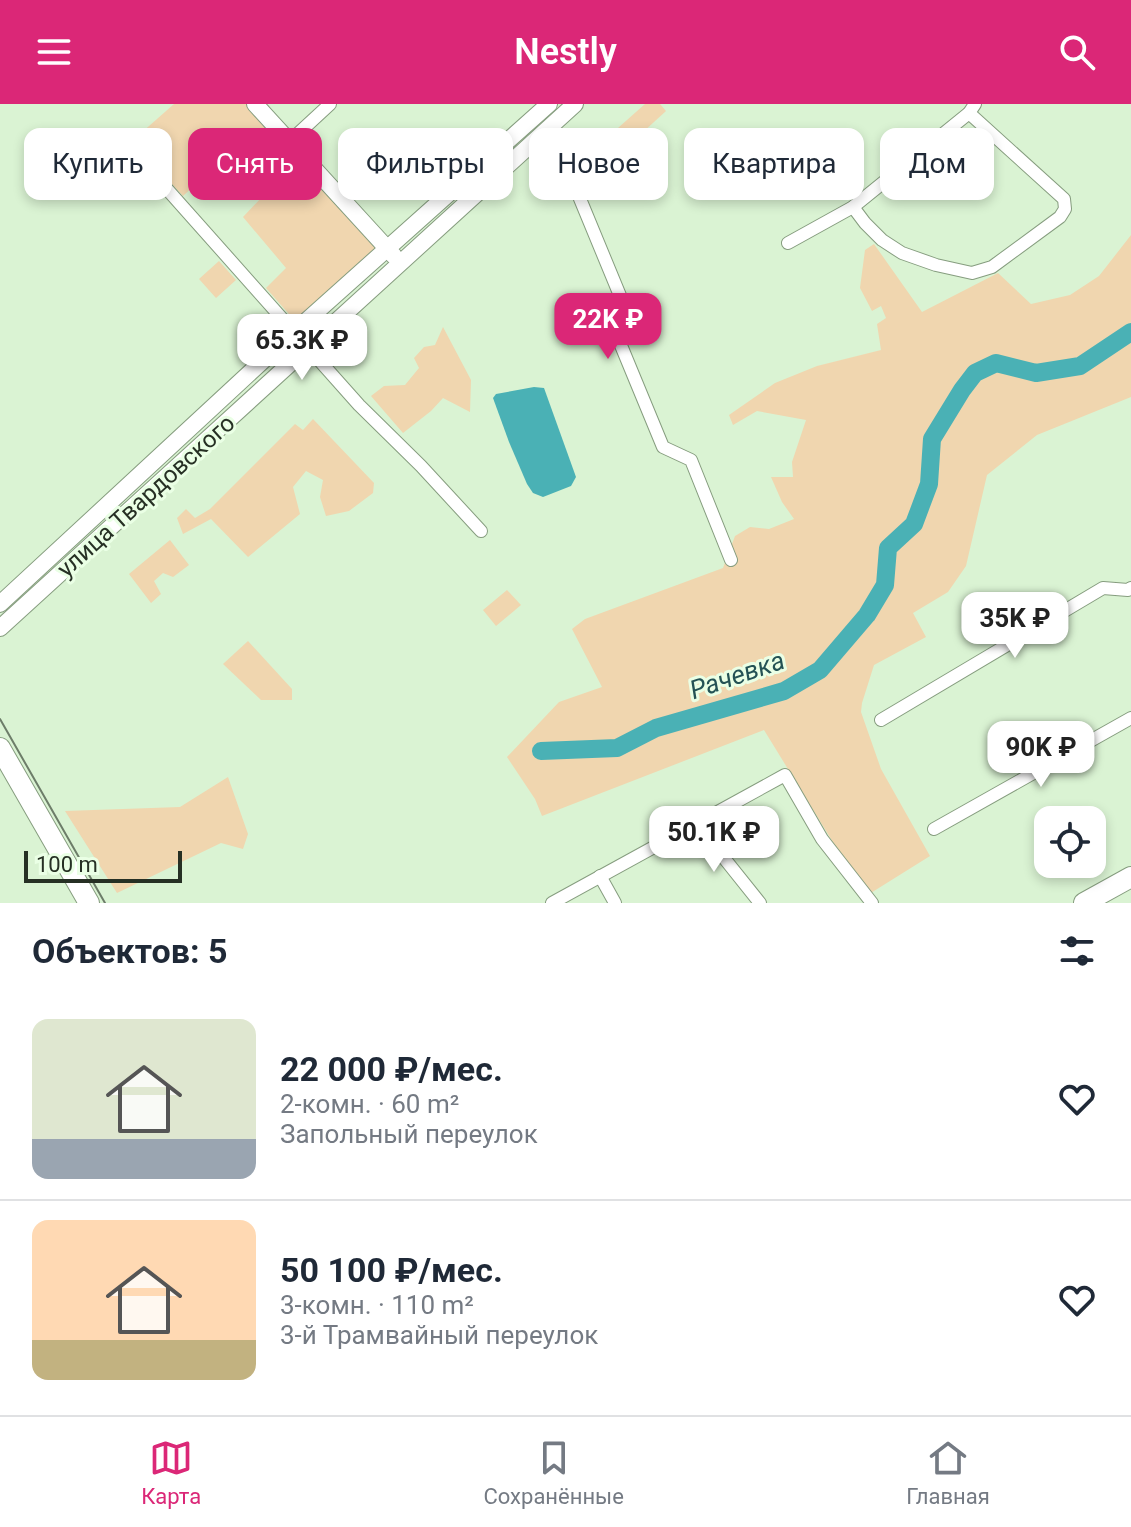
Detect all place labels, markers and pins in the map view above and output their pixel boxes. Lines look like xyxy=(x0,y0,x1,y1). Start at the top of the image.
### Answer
pin: 22K ₽ xyxy=(552,293,664,361)
pin: 65.3K ₽ xyxy=(228,314,376,382)
pin: 35K ₽ xyxy=(959,592,1071,660)
pin: 90K ₽ xyxy=(985,721,1097,789)
pin: 50.1K ₽ xyxy=(640,806,788,874)

